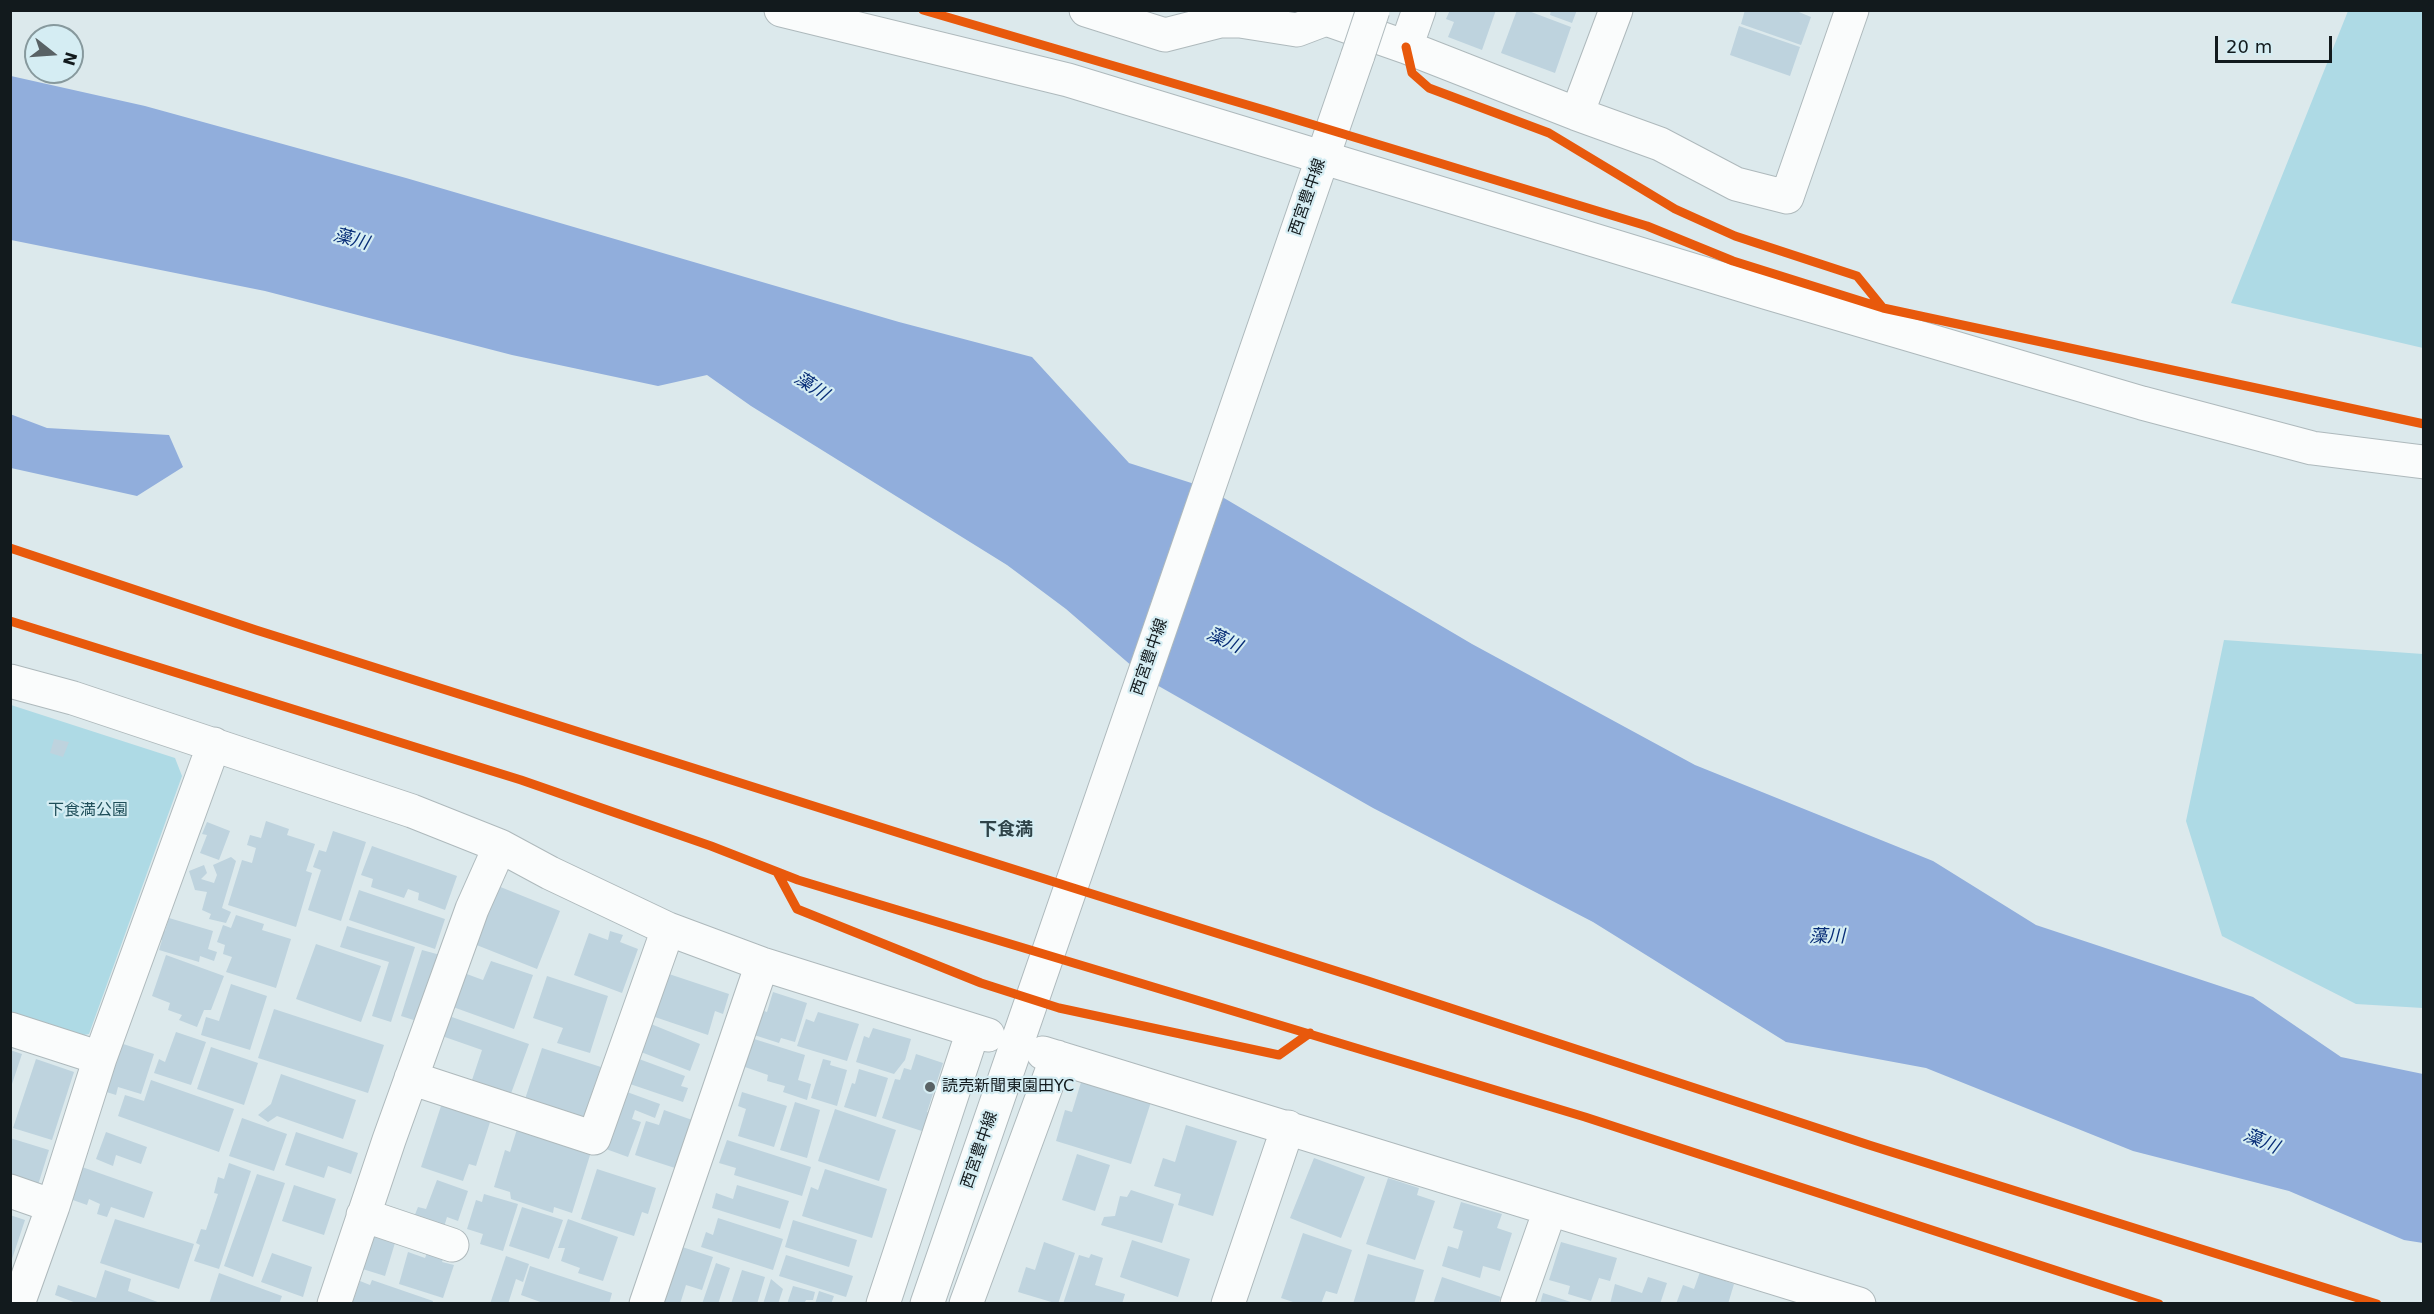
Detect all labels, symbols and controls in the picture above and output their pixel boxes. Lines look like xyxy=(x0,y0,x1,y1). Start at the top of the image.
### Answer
north arrow xyxy=(24,24,84,84)
scale bar xyxy=(2218,24,2335,62)
text: 20 m xyxy=(2226,36,2272,57)
text: N xyxy=(59,50,81,68)
street label: 西宮豊中線 xyxy=(1286,156,1330,238)
water label: 藻川 xyxy=(331,225,371,255)
water label: 藻川 xyxy=(790,368,832,406)
street label: 西宮豊中線 xyxy=(1128,616,1172,698)
water label: 藻川 xyxy=(1203,624,1245,658)
park label: 下食満公園 xyxy=(48,801,128,821)
district label: 下食満 xyxy=(979,819,1033,841)
water label: 藻川 xyxy=(1809,926,1845,948)
place label: 読売新聞東園田YC xyxy=(942,1077,1074,1097)
marker: 読売新聞東園田YC xyxy=(923,1080,937,1094)
street label: 西宮豊中線 xyxy=(958,1109,1002,1191)
water label: 藻川 xyxy=(2240,1125,2282,1159)

